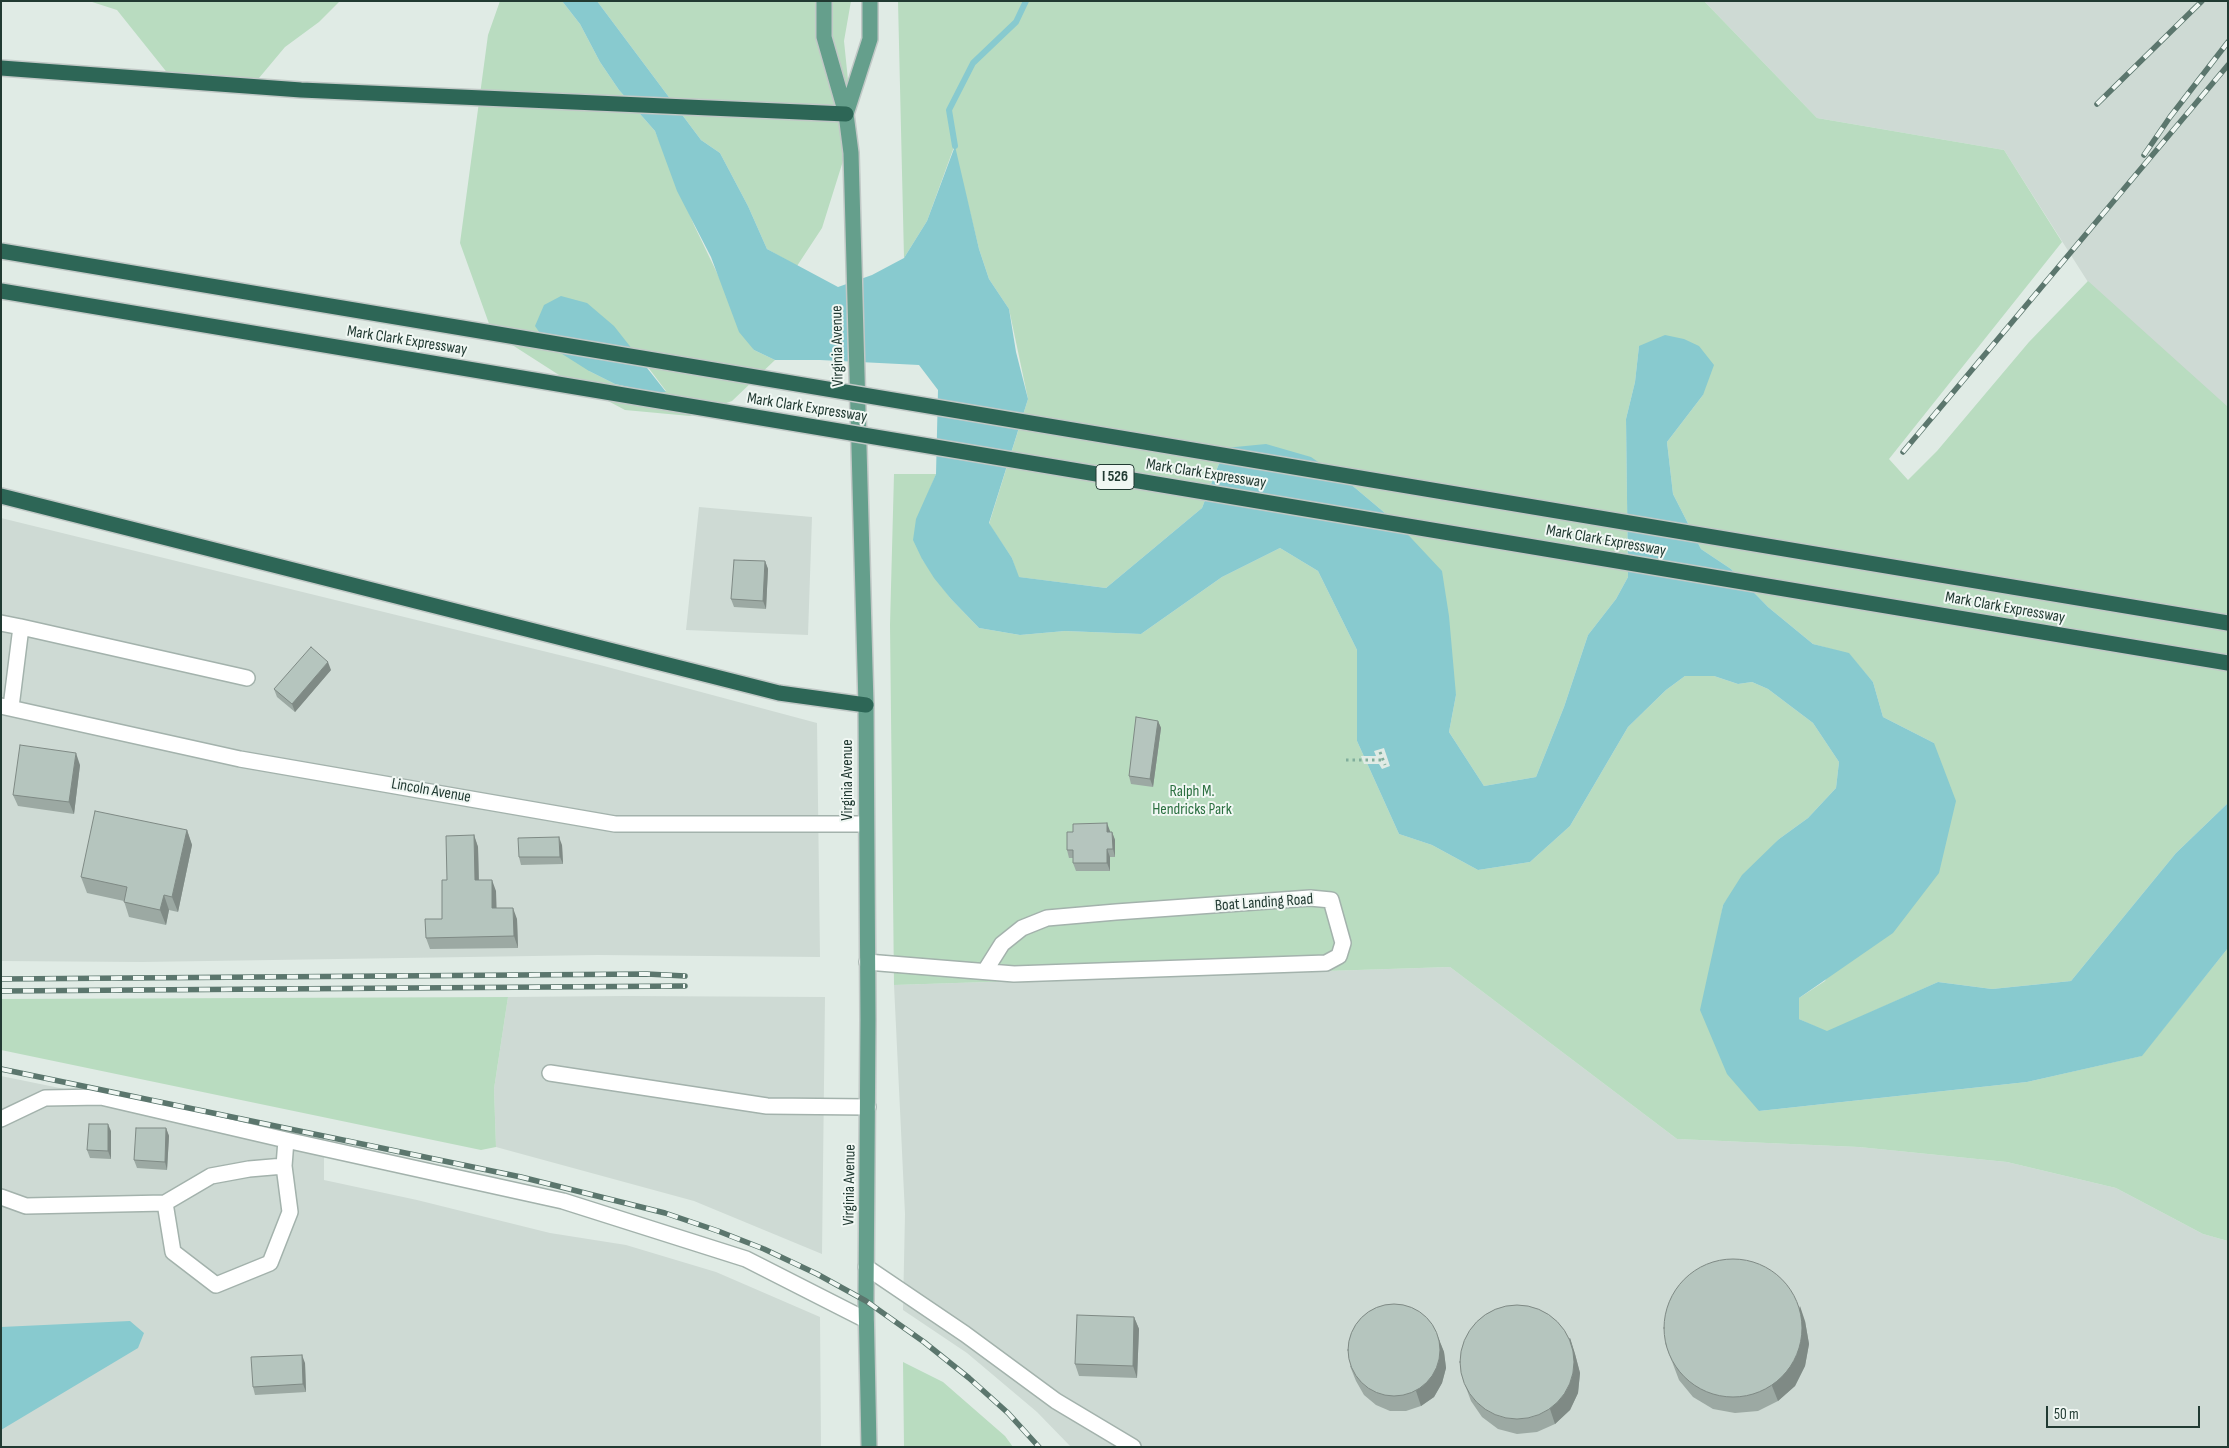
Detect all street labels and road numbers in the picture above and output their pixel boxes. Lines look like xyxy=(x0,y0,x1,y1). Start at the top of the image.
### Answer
street label: Virginia Avenue xyxy=(828,305,848,387)
street label: Mark Clark Expressway xyxy=(346,322,468,360)
street label: Mark Clark Expressway xyxy=(746,389,868,427)
street label: Mark Clark Expressway xyxy=(1145,455,1267,493)
road number: I 526 xyxy=(1096,464,1134,490)
street label: Mark Clark Expressway xyxy=(1545,521,1667,561)
street label: Mark Clark Expressway xyxy=(1944,588,2066,628)
street label: Virginia Avenue xyxy=(838,739,858,821)
street label: Lincoln Avenue xyxy=(390,775,472,807)
street label: Boat Landing Road xyxy=(1214,890,1314,916)
street label: Virginia Avenue xyxy=(840,1144,860,1226)

